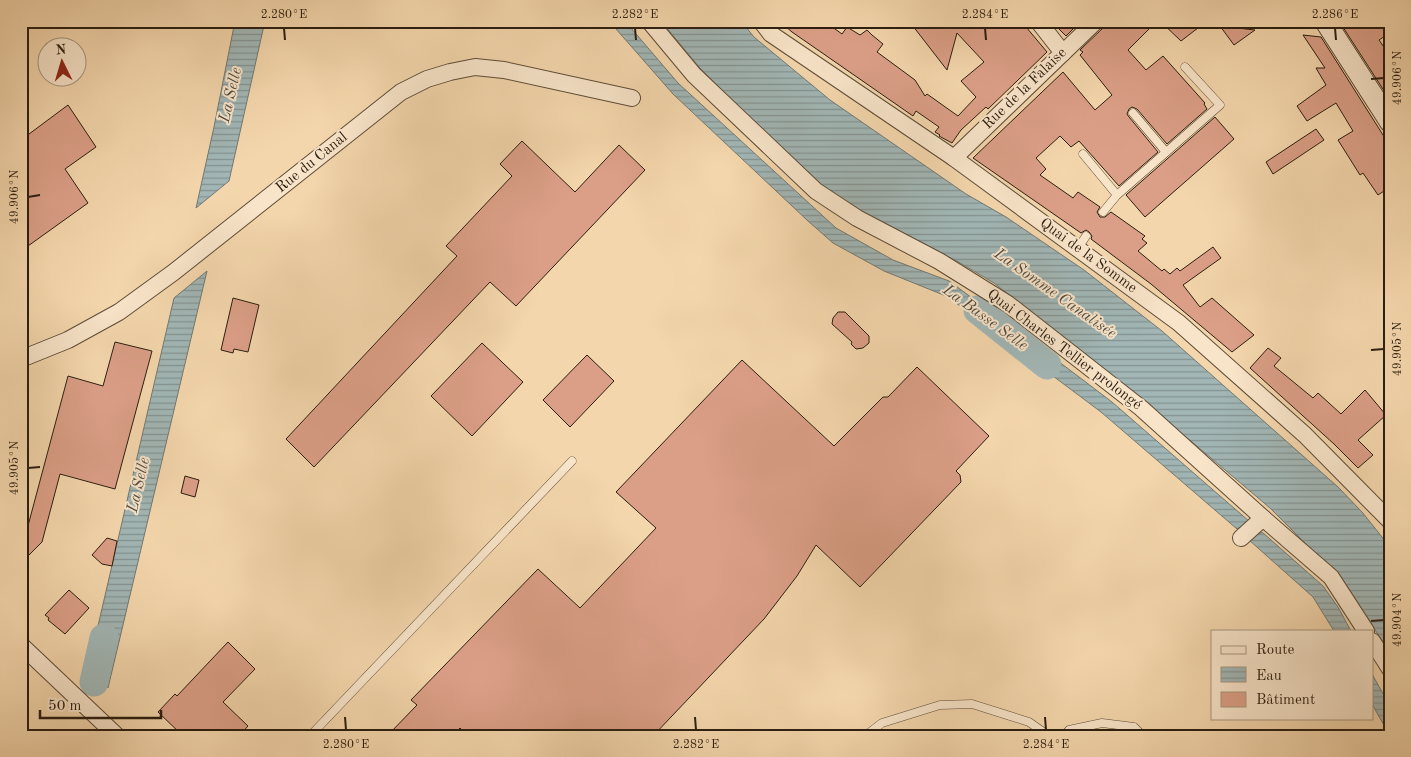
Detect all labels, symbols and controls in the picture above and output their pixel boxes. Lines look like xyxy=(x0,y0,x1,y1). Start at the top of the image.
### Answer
text: 2.280°E xyxy=(261,9,307,21)
text: 2.282°E xyxy=(612,9,658,21)
text: 2.284°E xyxy=(962,9,1008,21)
text: 2.286°E xyxy=(1312,9,1358,21)
north arrow xyxy=(38,38,88,88)
text: N xyxy=(55,43,67,57)
street label: Rue de la Falaise xyxy=(980,45,1070,133)
text: 49.906°N xyxy=(1392,51,1404,105)
water label: La Selle xyxy=(217,65,245,125)
street label: Rue du Canal xyxy=(274,130,350,196)
text: 49.906°N xyxy=(9,170,21,224)
street label: Quai de la Somme xyxy=(1037,216,1139,296)
water label: La Somme Canalisée xyxy=(990,245,1119,342)
water label: La Basse Selle xyxy=(939,281,1031,354)
street label: Quai Charles Tellier prolongé xyxy=(984,287,1144,413)
text: 49.905°N xyxy=(1391,322,1404,376)
text: 49.905°N xyxy=(8,441,21,495)
water label: La Selle xyxy=(125,455,153,515)
text: 49.904°N xyxy=(1392,593,1404,647)
legend xyxy=(1211,630,1374,720)
text: Route xyxy=(1256,643,1294,658)
text: Eau xyxy=(1256,669,1282,684)
scale bar xyxy=(40,687,161,719)
text: Bâtiment xyxy=(1256,693,1315,708)
text: 50 m xyxy=(48,699,82,714)
text: 2.280°E xyxy=(323,739,369,751)
text: 2.282°E xyxy=(673,739,719,751)
text: 2.284°E xyxy=(1023,739,1069,751)

